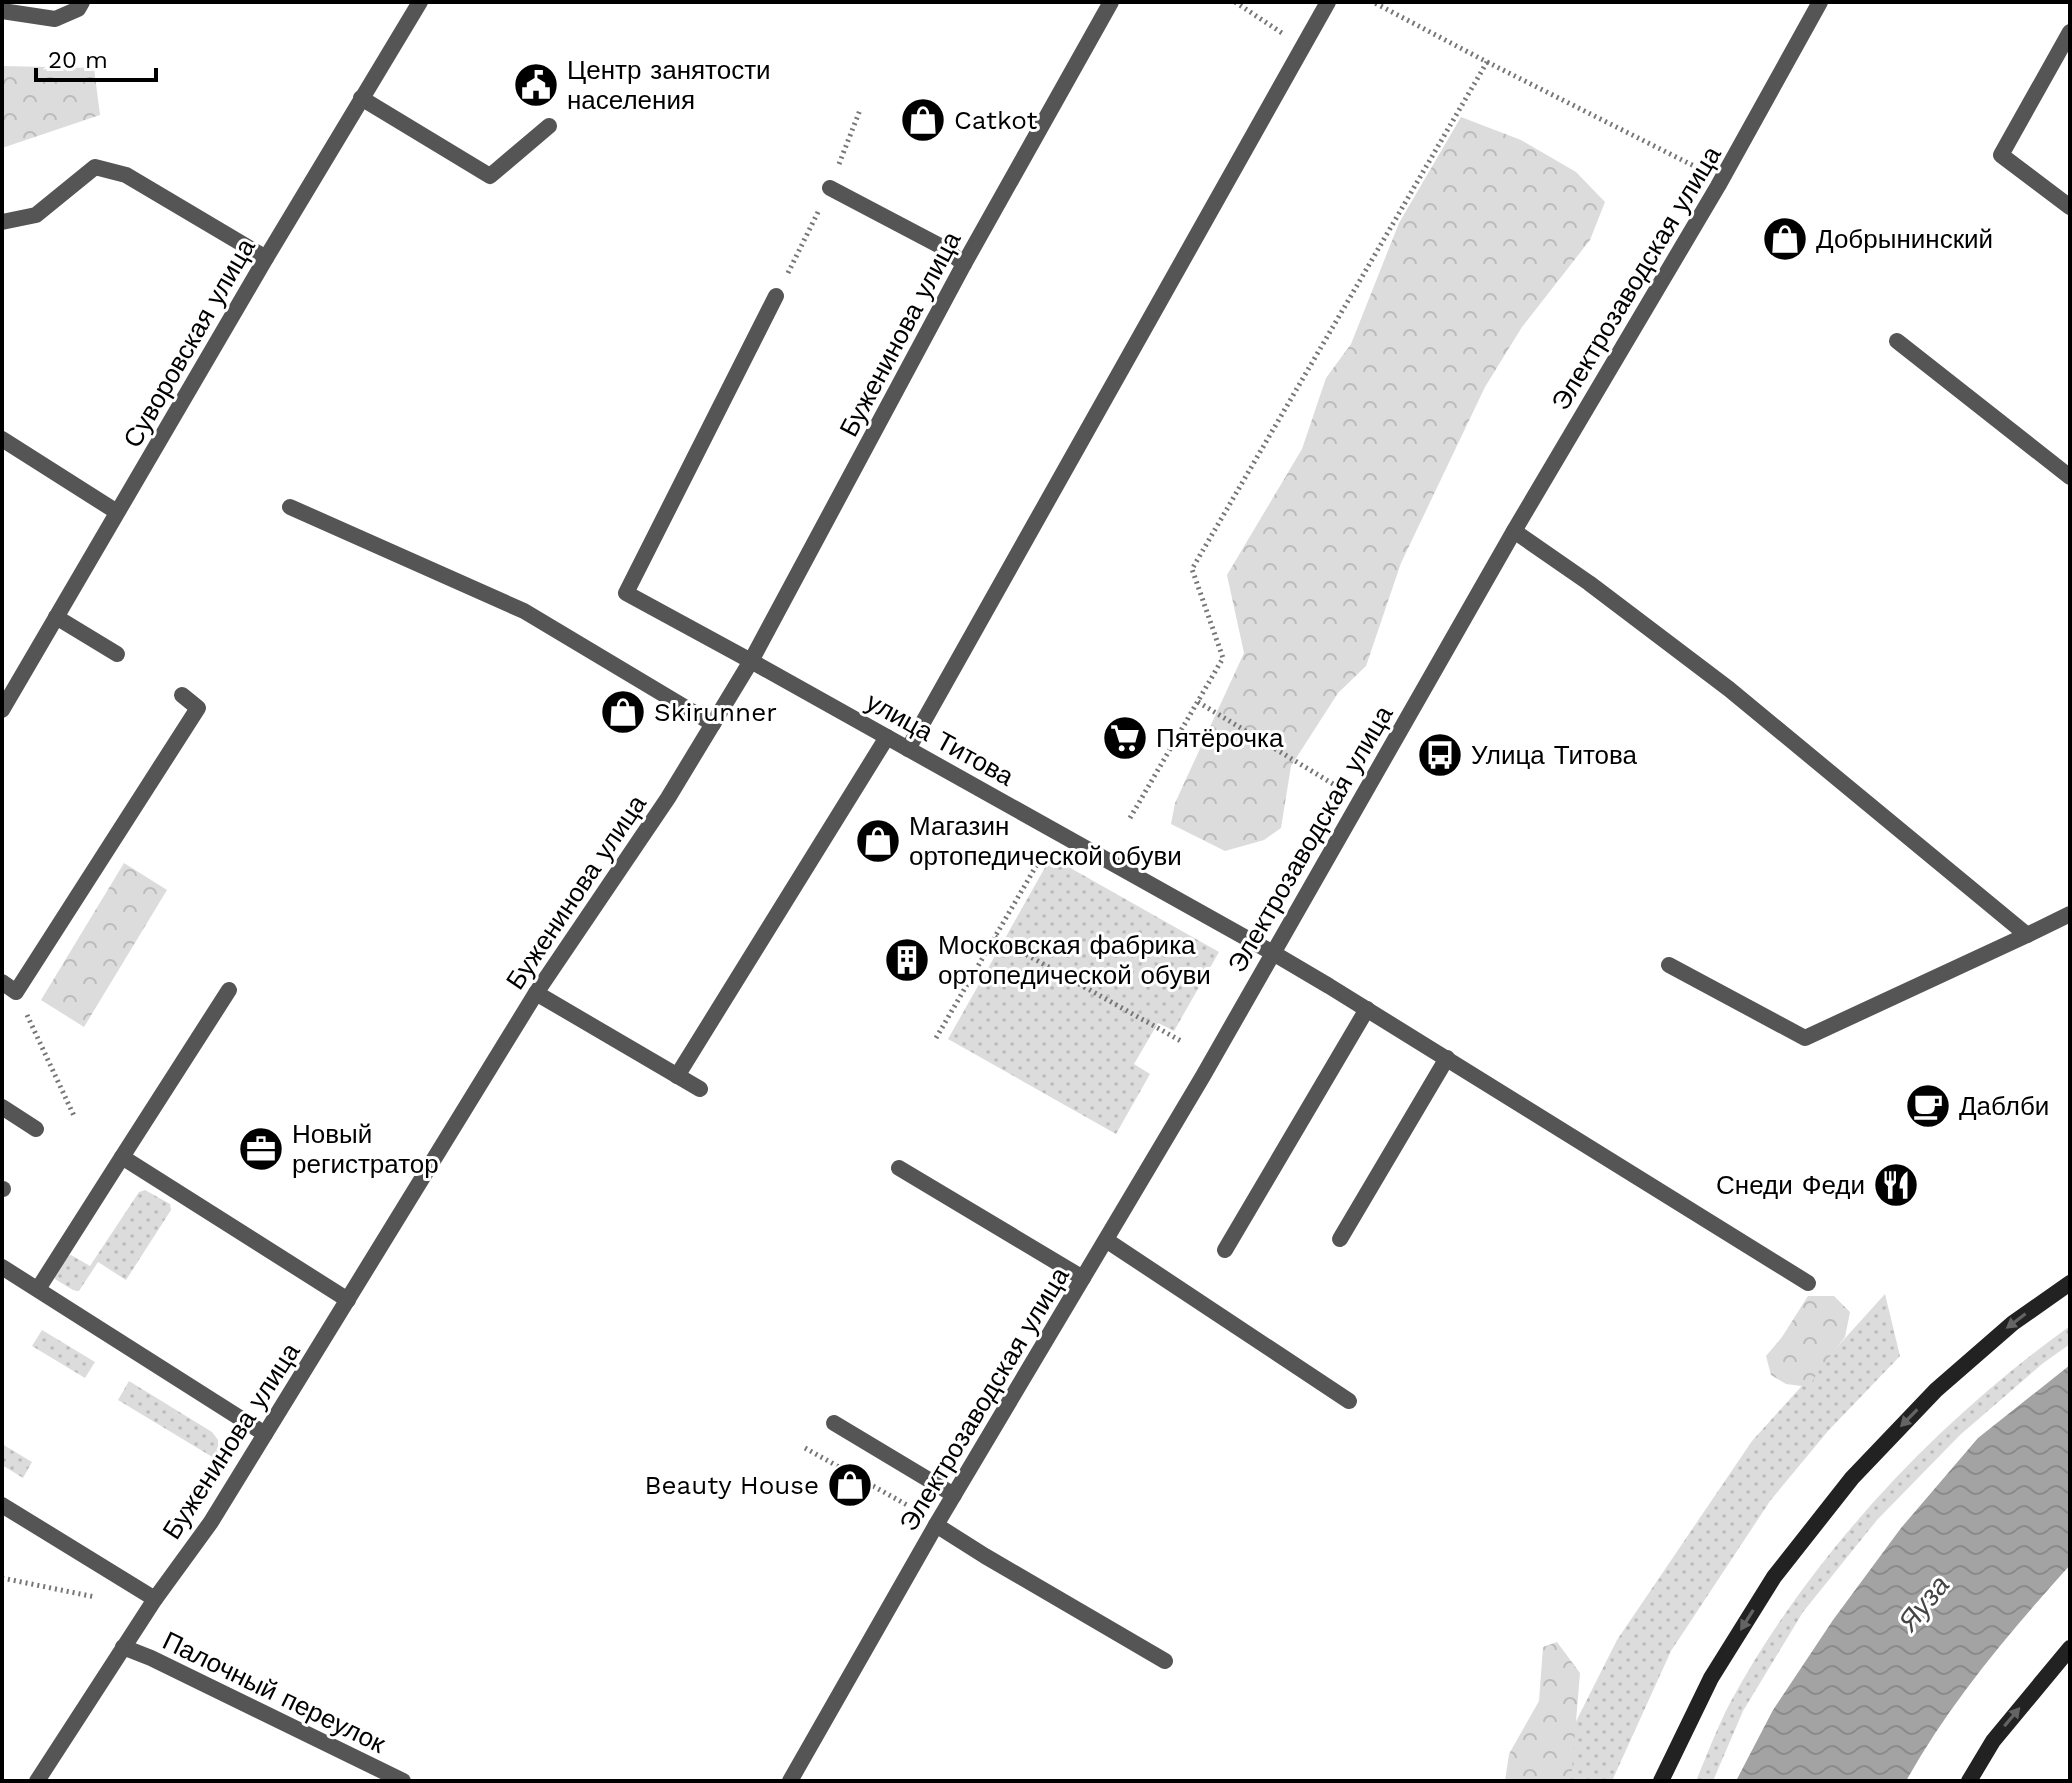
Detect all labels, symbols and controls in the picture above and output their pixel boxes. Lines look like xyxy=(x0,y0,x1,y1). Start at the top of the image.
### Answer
scale bar xyxy=(36,32,156,82)
text: 20 m xyxy=(48,46,108,74)
place label: Центр занятости населения xyxy=(567,55,771,115)
public building icon: Центр занятости населения xyxy=(512,61,560,109)
shop icon: Catkot xyxy=(899,96,947,144)
place label: Catkot xyxy=(954,105,1038,135)
street label: Электрозаводская улица xyxy=(1545,140,1727,415)
shop icon: Добрынинский xyxy=(1761,215,1809,263)
place label: Добрынинский xyxy=(1816,224,1993,254)
street label: Буженинова улица xyxy=(833,226,967,442)
street label: Суворовская улица xyxy=(117,233,261,453)
street label: улица Титова xyxy=(861,686,1019,792)
shop icon: Skirunner xyxy=(599,688,647,736)
place label: Skirunner xyxy=(654,697,777,727)
street label: Электрозаводская улица xyxy=(1221,700,1399,977)
supermarket icon: Пятёрочка xyxy=(1101,714,1149,762)
place label: Пятёрочка xyxy=(1156,723,1284,753)
bus stop icon: Улица Титова xyxy=(1416,731,1464,779)
place label: Улица Титова xyxy=(1471,740,1638,770)
street label: Буженинова улица xyxy=(500,789,652,995)
place label: Магазин ортопедической обуви xyxy=(909,811,1182,871)
shop icon: Магазин ортопедической обуви xyxy=(854,817,902,865)
place label: Московская фабрика ортопедической обуви xyxy=(938,930,1211,990)
building icon: Московская фабрика ортопедической обуви xyxy=(883,936,931,984)
cafe icon: Даблби xyxy=(1904,1082,1952,1130)
place label: Даблби xyxy=(1959,1091,2049,1121)
place label: Новый регистратор xyxy=(292,1119,439,1179)
office icon: Новый регистратор xyxy=(237,1125,285,1173)
restaurant icon: Снеди Феди xyxy=(1872,1161,1920,1209)
place label: Снеди Феди xyxy=(1716,1170,1865,1200)
street label: Электрозаводская улица xyxy=(893,1261,1075,1536)
one-way arrow xyxy=(2006,1313,2026,1329)
street label: Буженинова улица xyxy=(156,1337,306,1545)
one-way arrow xyxy=(1901,1408,1919,1427)
shop icon: Beauty House xyxy=(826,1461,874,1509)
place label: Beauty House xyxy=(645,1470,819,1500)
water label: Яуза xyxy=(1891,1569,1956,1639)
one-way arrow xyxy=(1740,1609,1754,1631)
street label: Палочный переулок xyxy=(158,1625,391,1759)
one-way arrow xyxy=(2003,1707,2020,1727)

